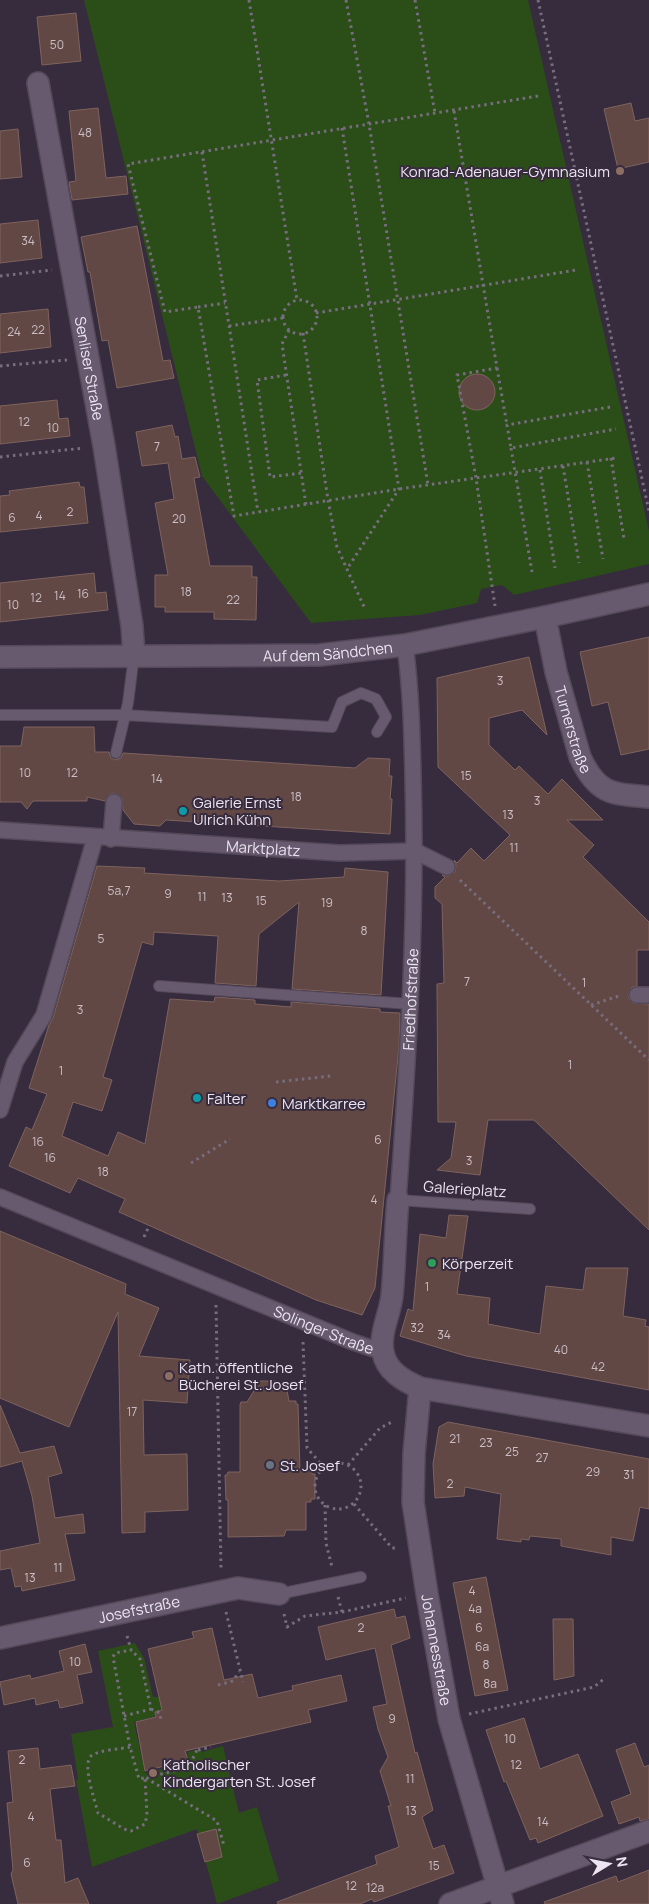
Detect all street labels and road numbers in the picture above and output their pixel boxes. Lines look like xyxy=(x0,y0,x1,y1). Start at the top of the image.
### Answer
street label: Senliser Straße xyxy=(70,315,110,422)
street label: Auf dem Sändchen xyxy=(263,636,394,666)
street label: Turnerstraße xyxy=(550,683,597,777)
street label: Marktplatz xyxy=(225,835,301,861)
street label: Friedhofstraße xyxy=(397,948,423,1051)
street label: Galerieplatz xyxy=(423,1176,507,1202)
street label: Solinger Straße xyxy=(270,1300,377,1359)
street label: Josefstraße xyxy=(96,1590,182,1628)
street label: Johannesstraße xyxy=(417,1593,457,1707)

